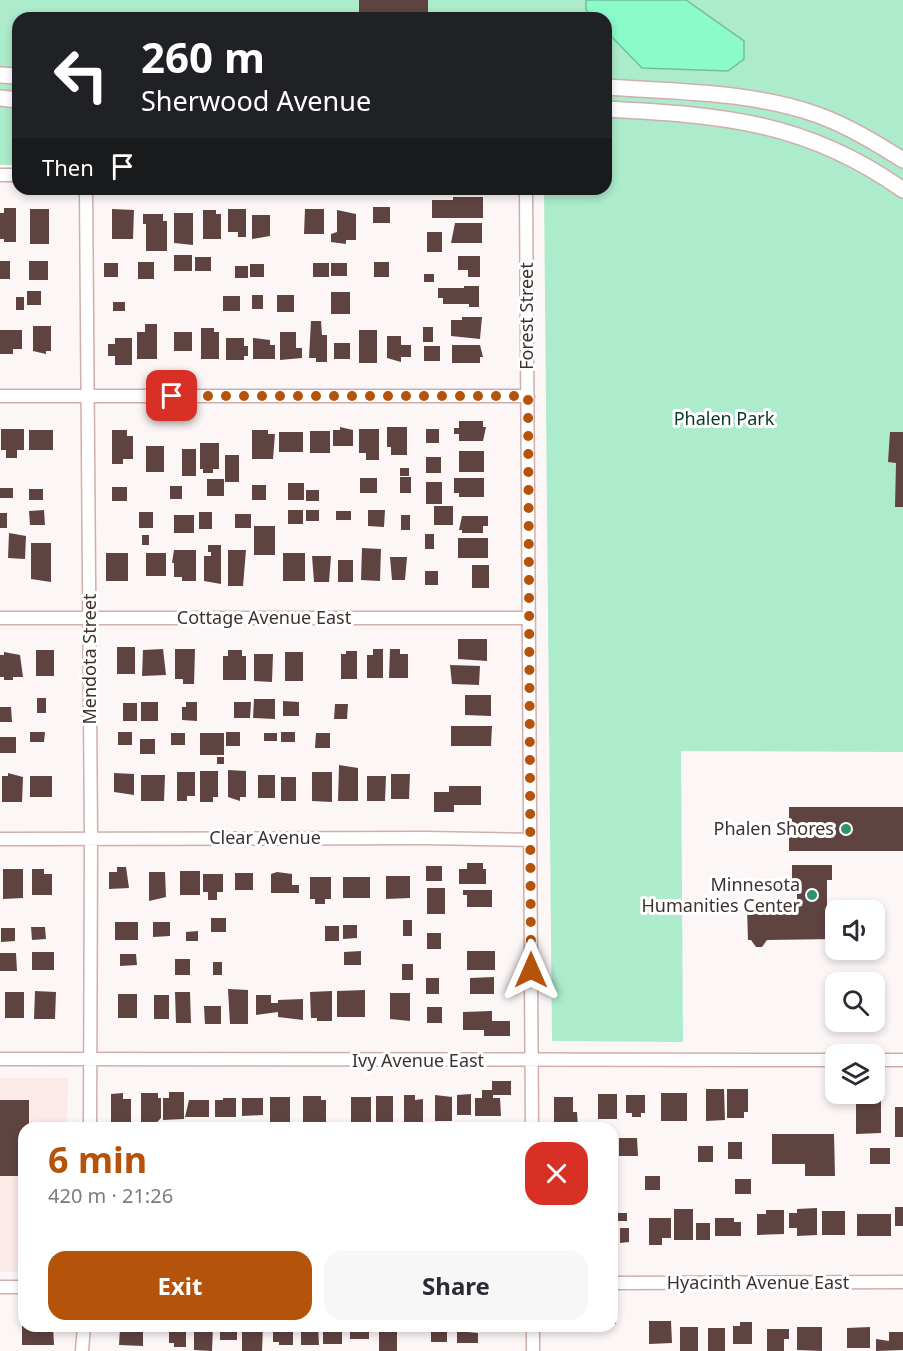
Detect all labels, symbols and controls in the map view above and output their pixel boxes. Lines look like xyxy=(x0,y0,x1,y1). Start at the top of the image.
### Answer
text: 260 m xyxy=(141,28,265,85)
icon: left xyxy=(42,36,120,114)
text: Sherwood Avenue xyxy=(141,82,371,119)
icon: arrive xyxy=(106,150,139,183)
text: Then xyxy=(42,152,94,182)
street label: Forest Street xyxy=(514,262,538,370)
pin xyxy=(146,370,197,421)
icon: arrive xyxy=(155,379,188,412)
park label: Phalen Park xyxy=(674,406,775,430)
street label: Mendota Street xyxy=(77,593,101,725)
street label: Cottage Avenue East xyxy=(177,605,352,629)
place label: Phalen Shores xyxy=(714,816,834,840)
marker: Phalen Shores xyxy=(839,822,853,836)
street label: Clear Avenue xyxy=(209,825,321,849)
place label: Minnesota Humanities Center xyxy=(642,872,801,917)
marker: Minnesota Humanities Center xyxy=(805,888,819,902)
map controls xyxy=(825,900,885,1104)
button: sound xyxy=(825,900,885,960)
position arrow xyxy=(499,938,563,1002)
button: search xyxy=(825,972,885,1032)
button: layers xyxy=(825,1044,885,1104)
street label: Ivy Avenue East xyxy=(352,1048,485,1072)
text: 6 min xyxy=(48,1135,147,1184)
button: close xyxy=(525,1142,588,1205)
text: 420 m · 21:26 xyxy=(48,1182,173,1209)
button: Exit xyxy=(48,1251,312,1320)
button: Share xyxy=(324,1251,588,1320)
street label: Hyacinth Avenue East xyxy=(667,1270,850,1294)

